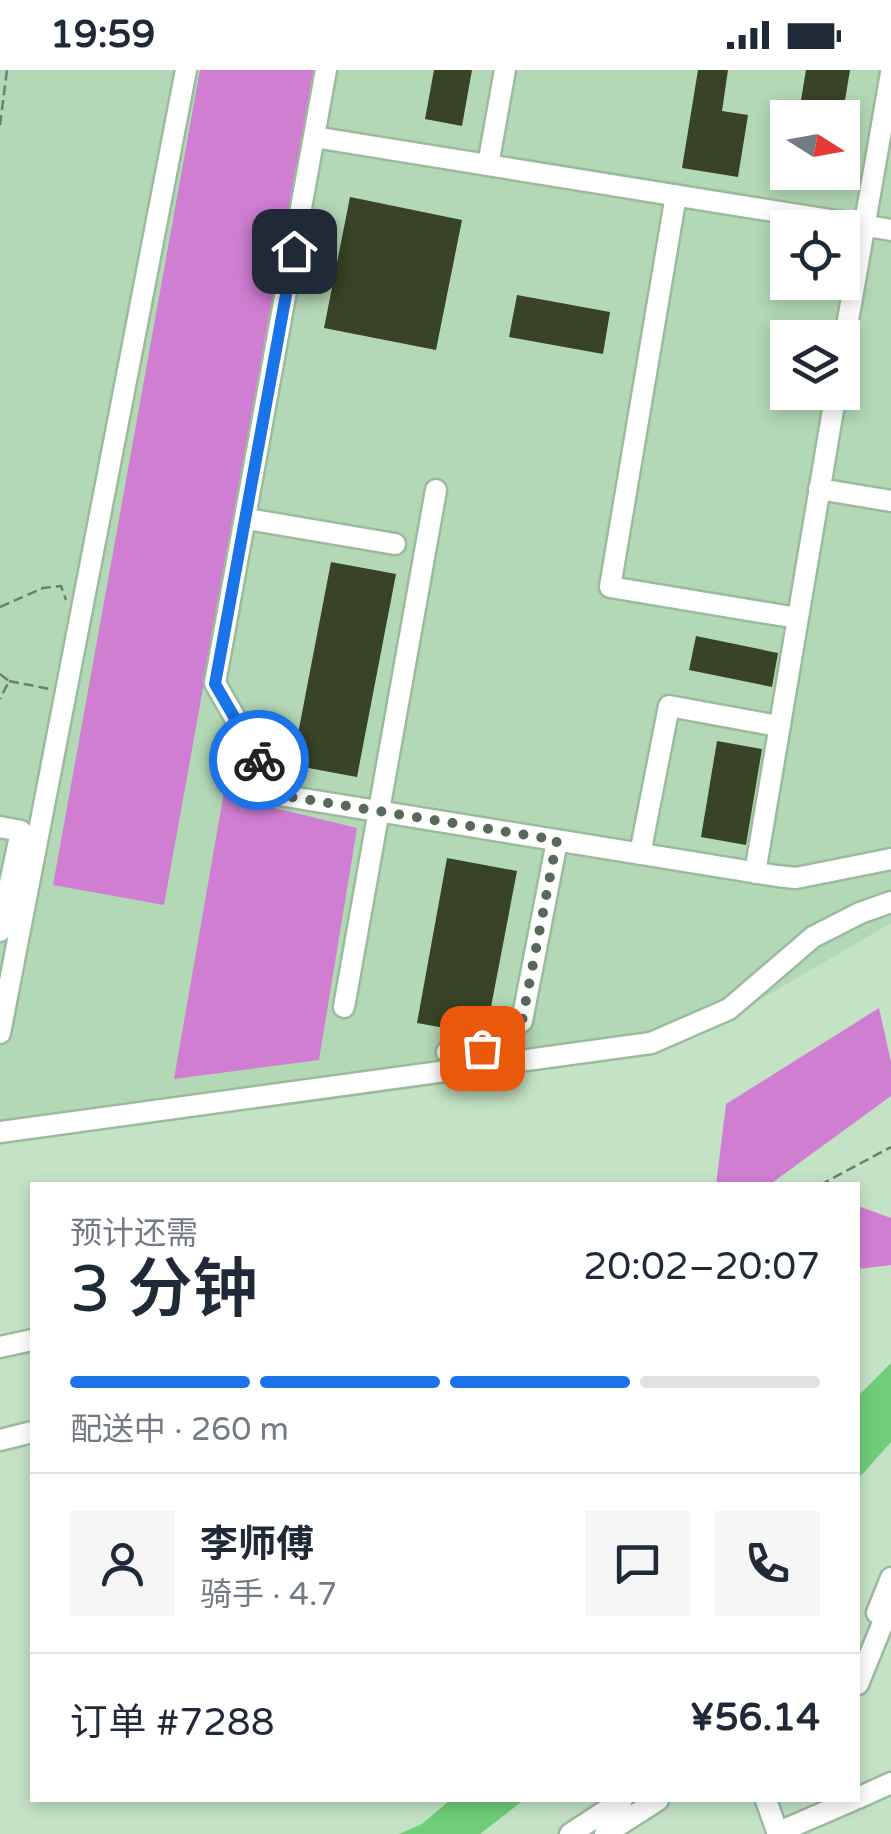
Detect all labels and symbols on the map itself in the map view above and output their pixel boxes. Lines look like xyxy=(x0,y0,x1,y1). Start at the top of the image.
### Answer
north arrow xyxy=(770,100,860,190)
pin xyxy=(252,209,337,294)
courier xyxy=(209,710,309,810)
pin xyxy=(440,1006,525,1091)

